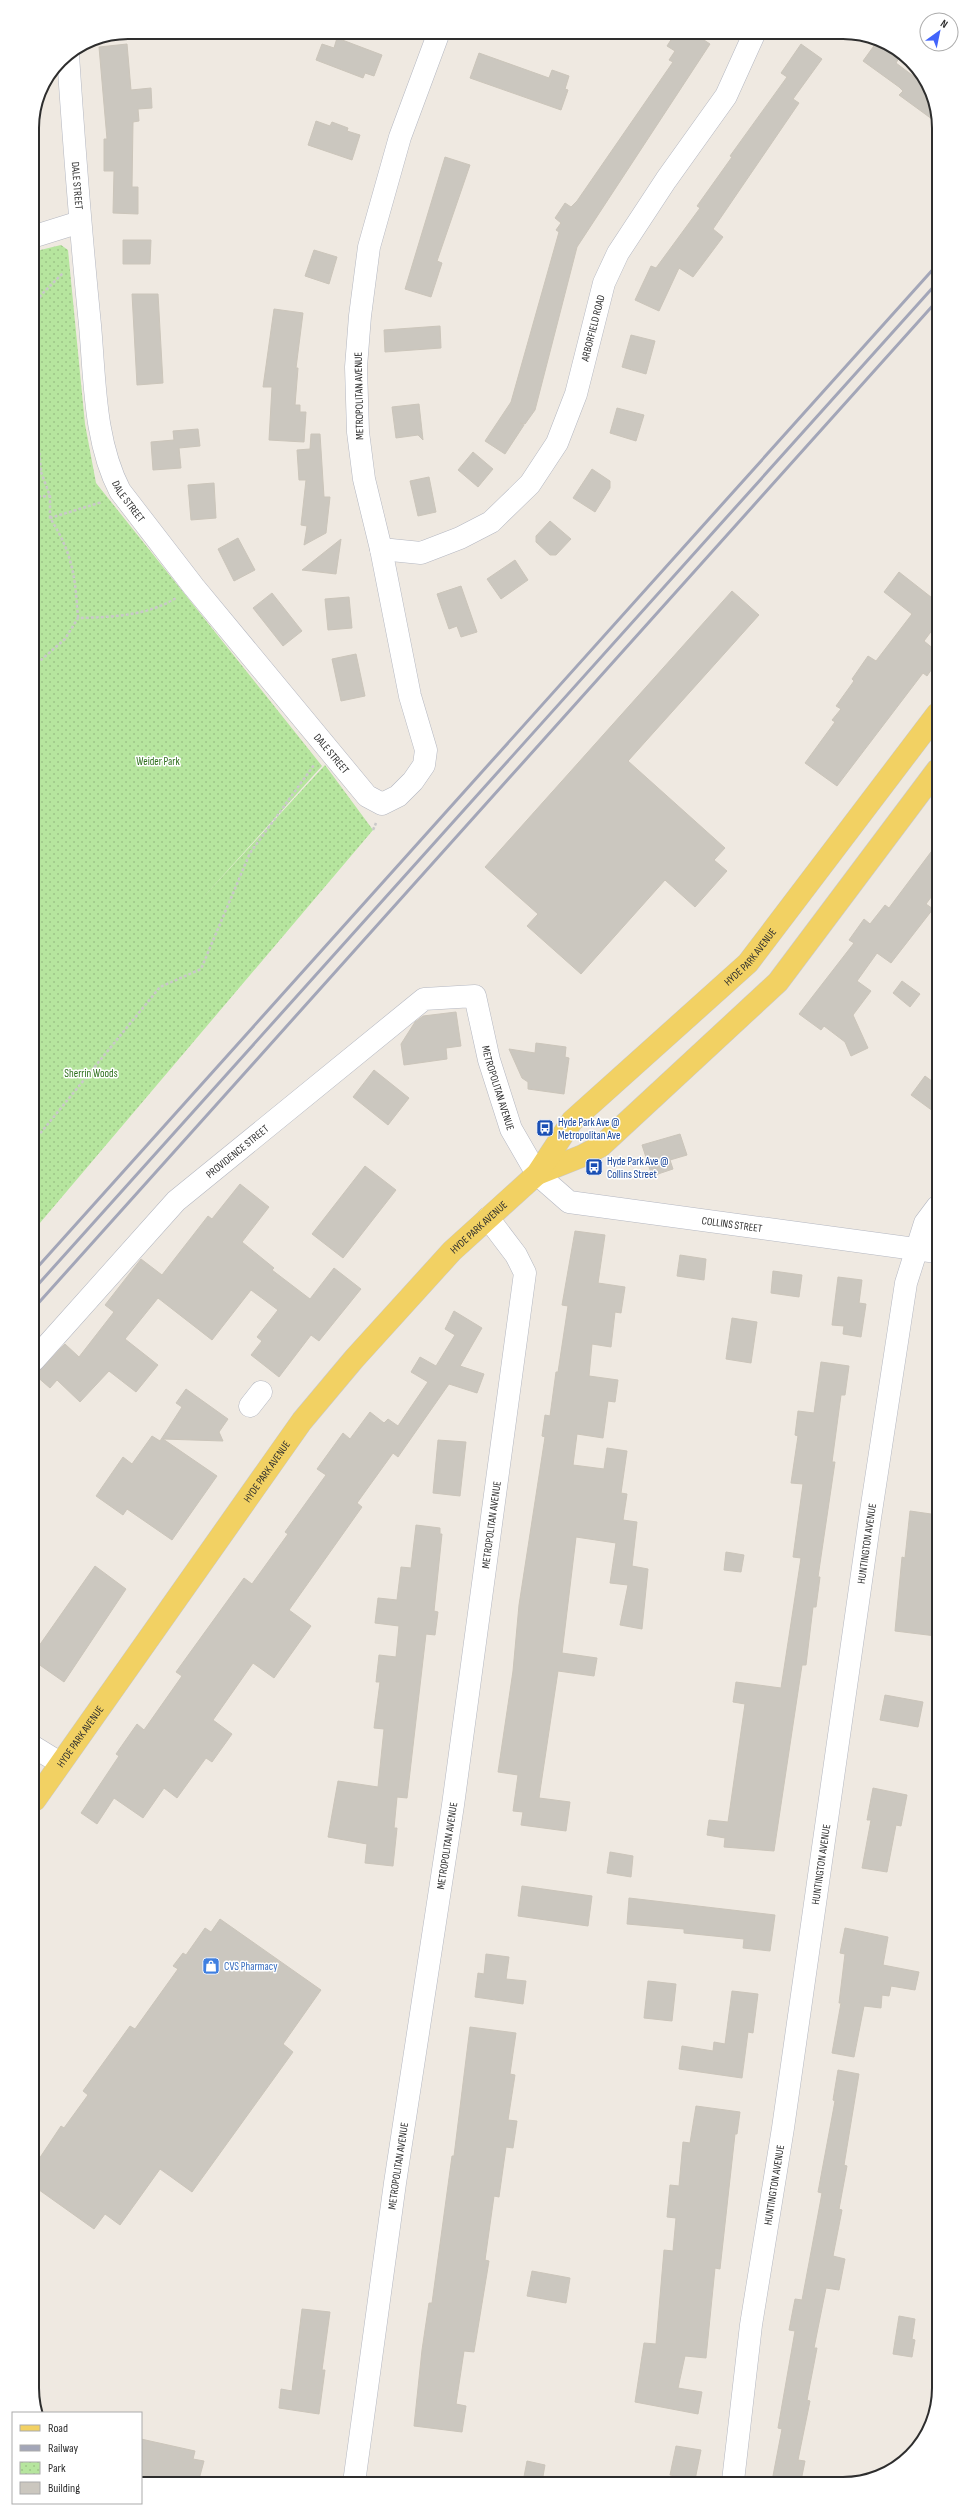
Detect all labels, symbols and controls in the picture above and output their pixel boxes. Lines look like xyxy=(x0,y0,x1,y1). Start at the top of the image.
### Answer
north arrow xyxy=(919,12,959,52)
text: N xyxy=(938,17,950,31)
street label: DALE STREET xyxy=(69,161,86,211)
street label: ARBORFIELD ROAD xyxy=(578,293,607,364)
street label: METROPOLITAN AVENUE xyxy=(352,352,366,440)
street label: DALE STREET xyxy=(109,478,148,525)
street label: DALE STREET xyxy=(311,731,352,776)
park label: Weider Park xyxy=(136,755,181,768)
street label: HYDE PARK AVENUE xyxy=(721,926,779,988)
street label: METROPOLITAN AVENUE xyxy=(480,1044,517,1132)
park label: Sherrin Woods xyxy=(64,1067,118,1080)
place label: Hyde Park Ave @ Metropolitan Ave xyxy=(558,1116,620,1142)
bus stop icon: Hyde Park Ave @ Metropolitan Ave xyxy=(535,1118,555,1138)
street label: PROVIDENCE STREET xyxy=(203,1121,272,1181)
place label: Hyde Park Ave @ Collins Street xyxy=(607,1155,668,1181)
bus stop icon: Hyde Park Ave @ Collins Street xyxy=(584,1157,604,1177)
street label: HYDE PARK AVENUE xyxy=(447,1198,510,1256)
street label: COLLINS STREET xyxy=(701,1214,764,1235)
street label: HYDE PARK AVENUE xyxy=(240,1438,293,1505)
street label: METROPOLITAN AVENUE xyxy=(479,1480,503,1569)
street label: HUNTINGTON AVENUE xyxy=(854,1502,879,1585)
street label: HYDE PARK AVENUE xyxy=(54,1703,106,1770)
street label: METROPOLITAN AVENUE xyxy=(434,1801,460,1890)
street label: HUNTINGTON AVENUE xyxy=(808,1823,833,1905)
shop icon: CVS Pharmacy xyxy=(201,1956,221,1976)
place label: CVS Pharmacy xyxy=(224,1960,278,1973)
street label: METROPOLITAN AVENUE xyxy=(385,2121,411,2210)
street label: HUNTINGTON AVENUE xyxy=(761,2144,787,2226)
legend xyxy=(12,2412,142,2504)
text: Road xyxy=(48,2421,68,2436)
text: Railway xyxy=(48,2441,79,2456)
text: Park xyxy=(48,2461,66,2476)
text: Building xyxy=(48,2481,80,2496)

